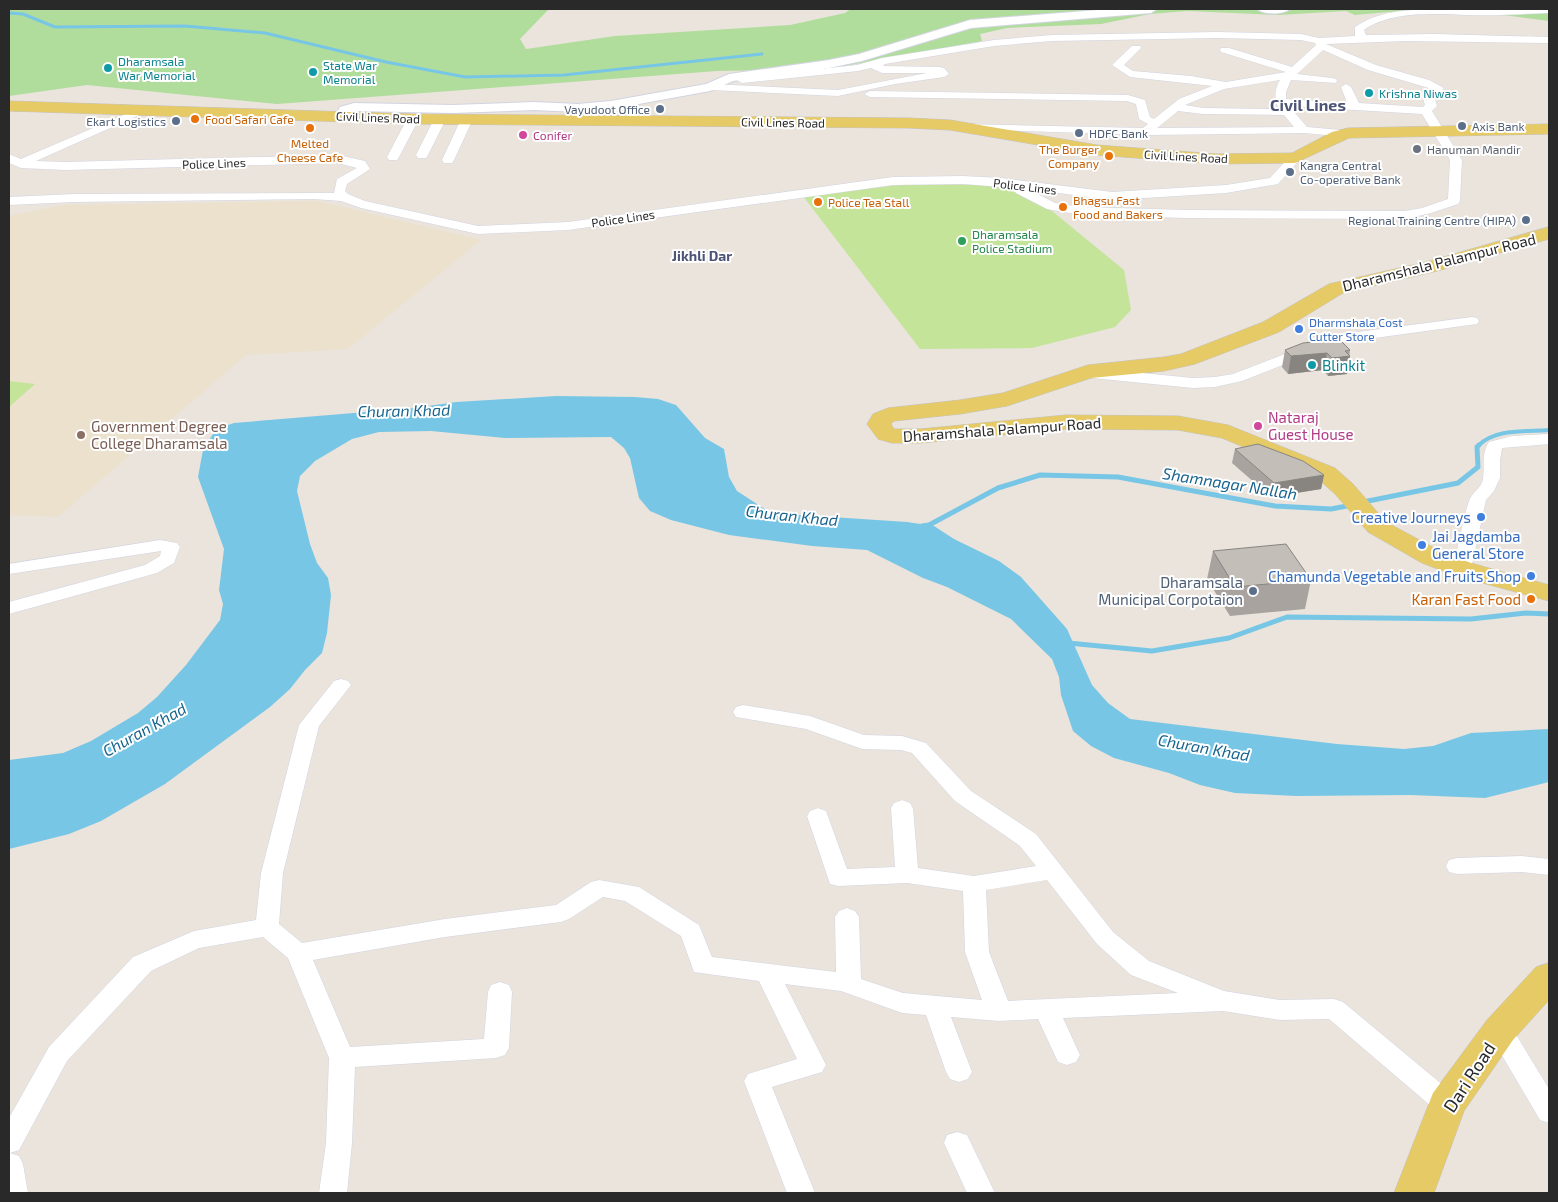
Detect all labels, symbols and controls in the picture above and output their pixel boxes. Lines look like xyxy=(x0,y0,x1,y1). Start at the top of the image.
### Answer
place label: Dharamsala War Memorial xyxy=(118,54,196,82)
place label: State War Memorial xyxy=(323,58,377,86)
marker: Dharamsala War Memorial xyxy=(102,62,114,74)
marker: State War Memorial xyxy=(307,66,319,78)
place label: Krishna Niwas xyxy=(1379,86,1457,100)
marker: Krishna Niwas xyxy=(1363,87,1375,99)
district label: Civil Lines xyxy=(1270,95,1346,114)
place label: Vayudoot Office xyxy=(564,102,650,116)
marker: Vayudoot Office xyxy=(654,103,666,115)
street label: Civil Lines Road xyxy=(336,109,420,125)
place label: Food Safari Cafe xyxy=(205,112,294,126)
marker: Food Safari Cafe xyxy=(189,113,201,125)
place label: Ekart Logistics xyxy=(86,114,166,128)
street label: Civil Lines Road xyxy=(741,114,825,130)
marker: Ekart Logistics xyxy=(170,115,182,127)
place label: Axis Bank xyxy=(1472,119,1525,133)
marker: Axis Bank xyxy=(1456,120,1468,132)
marker: Melted Cheese Cafe xyxy=(304,122,316,134)
place label: HDFC Bank xyxy=(1089,126,1148,140)
marker: HDFC Bank xyxy=(1073,127,1085,139)
place label: Conifer xyxy=(533,128,573,142)
marker: Conifer xyxy=(517,129,529,141)
place label: Melted Cheese Cafe xyxy=(277,136,343,164)
place label: The Burger Company xyxy=(1039,142,1100,170)
place label: Hanuman Mandir xyxy=(1427,142,1521,156)
marker: Hanuman Mandir xyxy=(1411,143,1423,155)
street label: Civil Lines Road xyxy=(1144,147,1228,165)
marker: The Burger Company xyxy=(1103,150,1115,162)
street label: Police Lines xyxy=(182,155,246,171)
place label: Kangra Central Co-operative Bank xyxy=(1300,158,1401,186)
marker: Kangra Central Co-operative Bank xyxy=(1284,166,1296,178)
street label: Police Lines xyxy=(992,175,1058,197)
place label: Bhagsu Fast Food and Bakers xyxy=(1073,193,1163,221)
place label: Police Tea Stall xyxy=(828,195,910,209)
marker: Police Tea Stall xyxy=(812,196,824,208)
marker: Bhagsu Fast Food and Bakers xyxy=(1057,201,1069,213)
street label: Police Lines xyxy=(590,207,656,229)
place label: Regional Training Centre (HIPA) xyxy=(1348,213,1516,227)
marker: Regional Training Centre (HIPA) xyxy=(1520,214,1532,226)
place label: Dharamsala Police Stadium xyxy=(972,227,1052,255)
street label: Dharamshala Palampur Road xyxy=(1340,229,1538,295)
marker: Dharamsala Police Stadium xyxy=(956,235,968,247)
district label: Jikhli Dar xyxy=(672,247,732,264)
place label: Dharmshala Cost Cutter Store xyxy=(1309,315,1403,343)
marker: Dharmshala Cost Cutter Store xyxy=(1293,323,1305,335)
place label: Blinkit xyxy=(1322,356,1366,374)
marker: Blinkit xyxy=(1306,359,1318,371)
water label: Churan Khad xyxy=(358,400,450,420)
place label: Nataraj Guest House xyxy=(1268,408,1353,443)
street label: Dharamshala Palampur Road xyxy=(902,413,1102,445)
place label: Government Degree College Dharamsala xyxy=(91,417,228,452)
marker: Nataraj Guest House xyxy=(1252,420,1264,432)
marker: Government Degree College Dharamsala xyxy=(75,429,87,441)
water label: Shamnagar Nallah xyxy=(1161,463,1299,503)
water label: Churan Khad xyxy=(745,501,839,529)
place label: Creative Journeys xyxy=(1351,508,1471,526)
marker: Creative Journeys xyxy=(1475,511,1487,523)
place label: Jai Jagdamba General Store xyxy=(1432,527,1524,562)
marker: Jai Jagdamba General Store xyxy=(1416,539,1428,551)
place label: Chamunda Vegetable and Fruits Shop xyxy=(1268,567,1521,585)
marker: Chamunda Vegetable and Fruits Shop xyxy=(1525,570,1537,582)
place label: Dharamsala Municipal Corpotaion xyxy=(1098,573,1243,608)
marker: Dharamsala Municipal Corpotaion xyxy=(1247,585,1259,597)
place label: Karan Fast Food xyxy=(1411,590,1521,608)
marker: Karan Fast Food xyxy=(1525,593,1537,605)
water label: Churan Khad xyxy=(99,698,189,760)
water label: Churan Khad xyxy=(1157,730,1251,764)
street label: Dari Road xyxy=(1438,1038,1500,1116)

